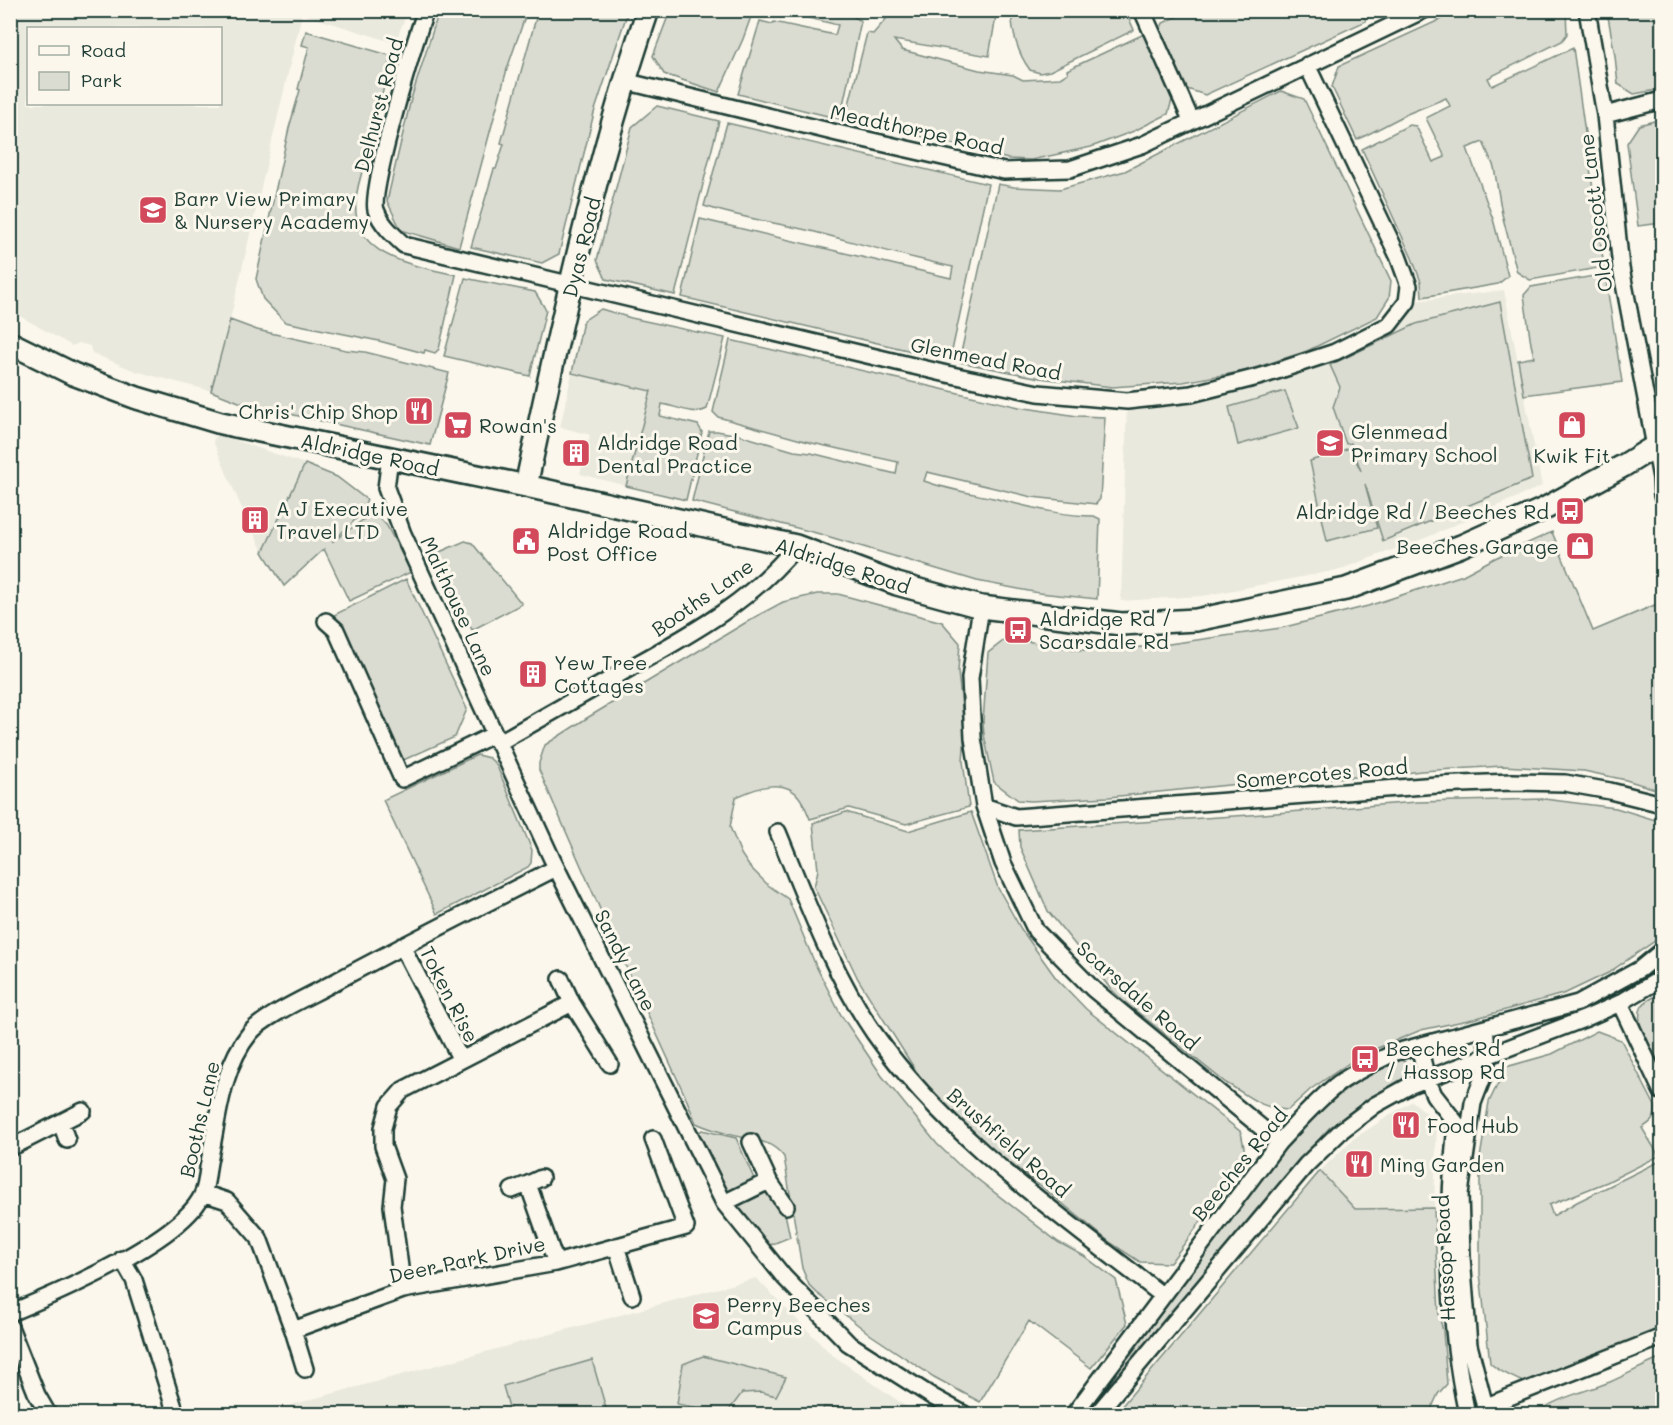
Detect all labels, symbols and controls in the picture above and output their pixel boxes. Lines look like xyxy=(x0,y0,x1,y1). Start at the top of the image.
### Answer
legend xyxy=(27,27,222,105)
street label: Delhurst Road xyxy=(348,35,408,175)
text: Road xyxy=(81,38,126,62)
text: Park xyxy=(81,68,122,92)
street label: Meadthorpe Road xyxy=(828,98,1006,160)
street label: Old Oscott Lane xyxy=(1572,132,1618,294)
place label: Barr View Primary & Nursery Academy xyxy=(174,185,369,234)
school or university icon: Barr View Primary & Nursery Academy xyxy=(137,194,169,226)
street label: Dyas Road xyxy=(556,194,606,300)
street label: Glenmead Road xyxy=(908,331,1064,385)
restaurant icon: Chris' Chip Shop xyxy=(403,395,435,427)
place label: Chris' Chip Shop xyxy=(239,398,398,424)
supermarket icon: Rowan's xyxy=(442,409,474,441)
shop icon: Kwik Fit xyxy=(1556,409,1588,441)
place label: Rowan's xyxy=(479,412,557,438)
place label: Glenmead Primary School xyxy=(1351,418,1498,467)
street label: Aldridge Road xyxy=(299,427,441,481)
school or university icon: Glenmead Primary School xyxy=(1314,427,1346,459)
place label: Aldridge Road Dental Practice xyxy=(597,429,752,478)
building icon: Aldridge Road Dental Practice xyxy=(560,437,592,469)
place label: Kwik Fit xyxy=(1534,442,1610,468)
place label: A J Executive Travel LTD xyxy=(276,495,408,544)
bus stop icon: Aldridge Rd / Beeches Rd xyxy=(1554,495,1586,527)
place label: Aldridge Rd / Beeches Rd xyxy=(1295,498,1549,524)
building icon: A J Executive Travel LTD xyxy=(239,504,271,536)
place label: Aldridge Road Post Office xyxy=(547,517,688,566)
public building icon: Aldridge Road Post Office xyxy=(510,525,542,557)
shop icon: Beeches Garage xyxy=(1564,530,1596,562)
street label: Aldridge Road xyxy=(772,531,914,599)
street label: Malthouse Lane xyxy=(415,532,503,680)
place label: Beeches Garage xyxy=(1397,533,1559,559)
street label: Booths Lane xyxy=(646,552,758,642)
place label: Aldridge Rd / Scarsdale Rd xyxy=(1039,605,1172,654)
bus stop icon: Aldridge Rd / Scarsdale Rd xyxy=(1002,614,1034,646)
place label: Yew Tree Cottages xyxy=(554,649,647,698)
building icon: Yew Tree Cottages xyxy=(517,658,549,690)
street label: Somercotes Road xyxy=(1235,753,1409,793)
street label: Sandy Lane xyxy=(589,905,663,1015)
street label: Scarsdale Road xyxy=(1071,935,1205,1055)
street label: Token Rise xyxy=(415,942,485,1046)
place label: Beeches Rd / Hassop Rd xyxy=(1386,1035,1505,1084)
bus stop icon: Beeches Rd / Hassop Rd xyxy=(1349,1043,1381,1075)
street label: Booths Lane xyxy=(173,1058,225,1180)
street label: Brushfield Road xyxy=(942,1081,1076,1203)
street label: Beeches Road xyxy=(1185,1102,1293,1226)
restaurant icon: Food Hub xyxy=(1390,1109,1422,1141)
place label: Food Hub xyxy=(1427,1112,1519,1138)
restaurant icon: Ming Garden xyxy=(1343,1148,1375,1180)
place label: Ming Garden xyxy=(1380,1151,1505,1177)
street label: Hassop Road xyxy=(1428,1194,1460,1322)
street label: Deer Park Drive xyxy=(386,1230,548,1288)
place label: Perry Beeches Campus xyxy=(727,1291,871,1340)
school or university icon: Perry Beeches Campus xyxy=(690,1300,722,1332)

